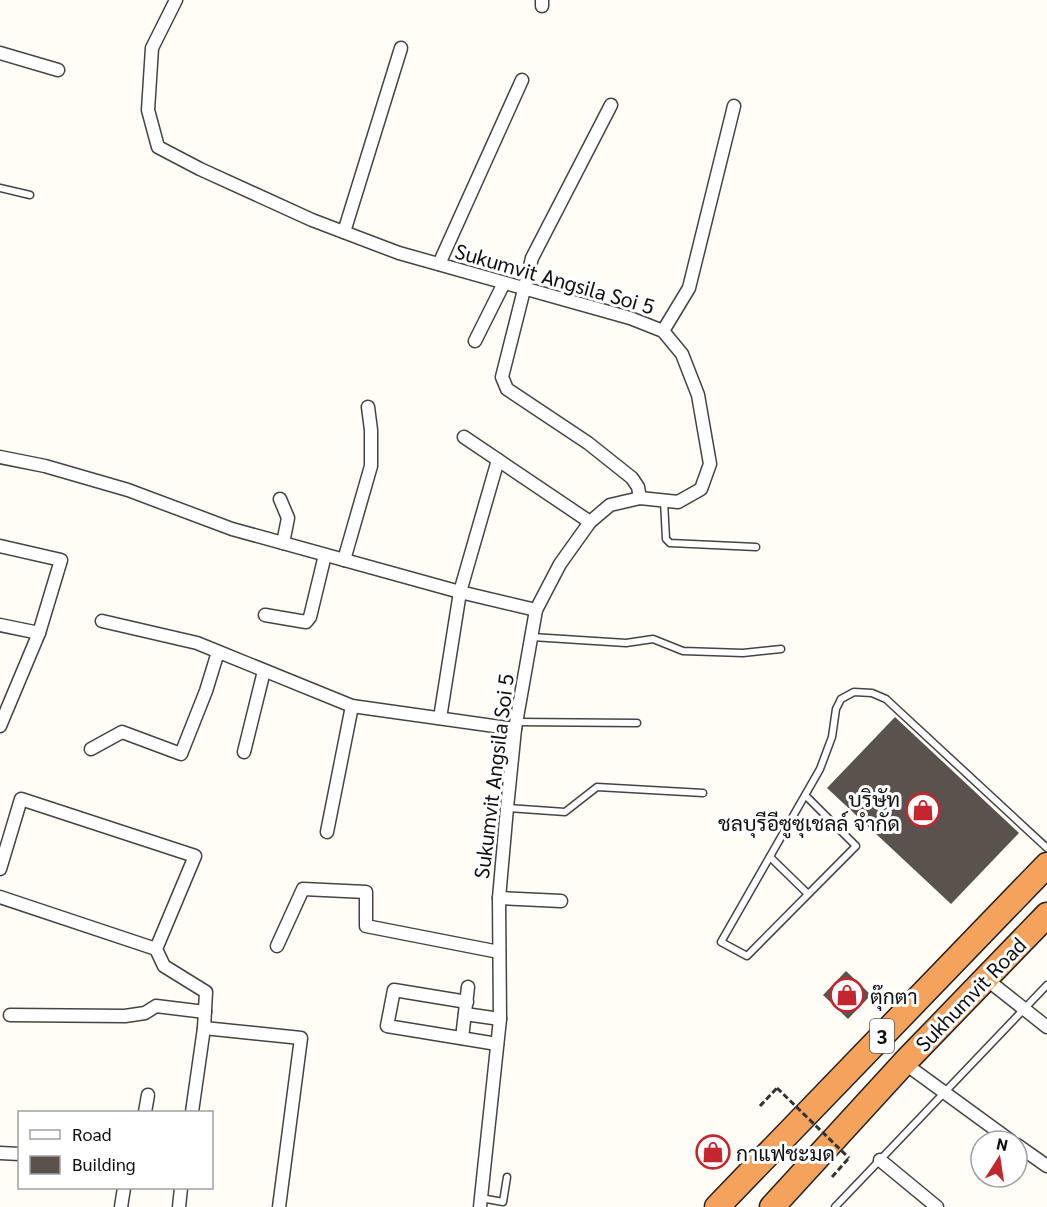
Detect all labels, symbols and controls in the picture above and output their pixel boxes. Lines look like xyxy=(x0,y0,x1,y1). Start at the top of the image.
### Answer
street label: Sukumvit Angsila Soi 5 xyxy=(452,237,658,319)
street label: Sukumvit Angsila Soi 5 xyxy=(467,672,519,880)
place label: บริษัท ชลบุรีอีซูซุเชลล์ จำกัด xyxy=(718,785,900,839)
shop icon: บริษัท ชลบุรีอีซูซุเชลล์ จำกัด xyxy=(905,792,941,828)
street label: Sukhumvit Road xyxy=(909,931,1031,1057)
shop icon: ตุ๊กตา xyxy=(829,977,865,1013)
place label: ตุ๊กตา xyxy=(870,982,918,1011)
road number: 3 xyxy=(870,1019,894,1053)
legend xyxy=(18,1111,213,1189)
text: Road xyxy=(72,1122,112,1145)
north arrow xyxy=(969,1129,1029,1189)
text: N xyxy=(995,1132,1010,1155)
shop icon: กาแฟชะมด xyxy=(695,1134,731,1170)
place label: กาแฟชะมด xyxy=(736,1139,835,1166)
text: Building xyxy=(72,1152,136,1175)

